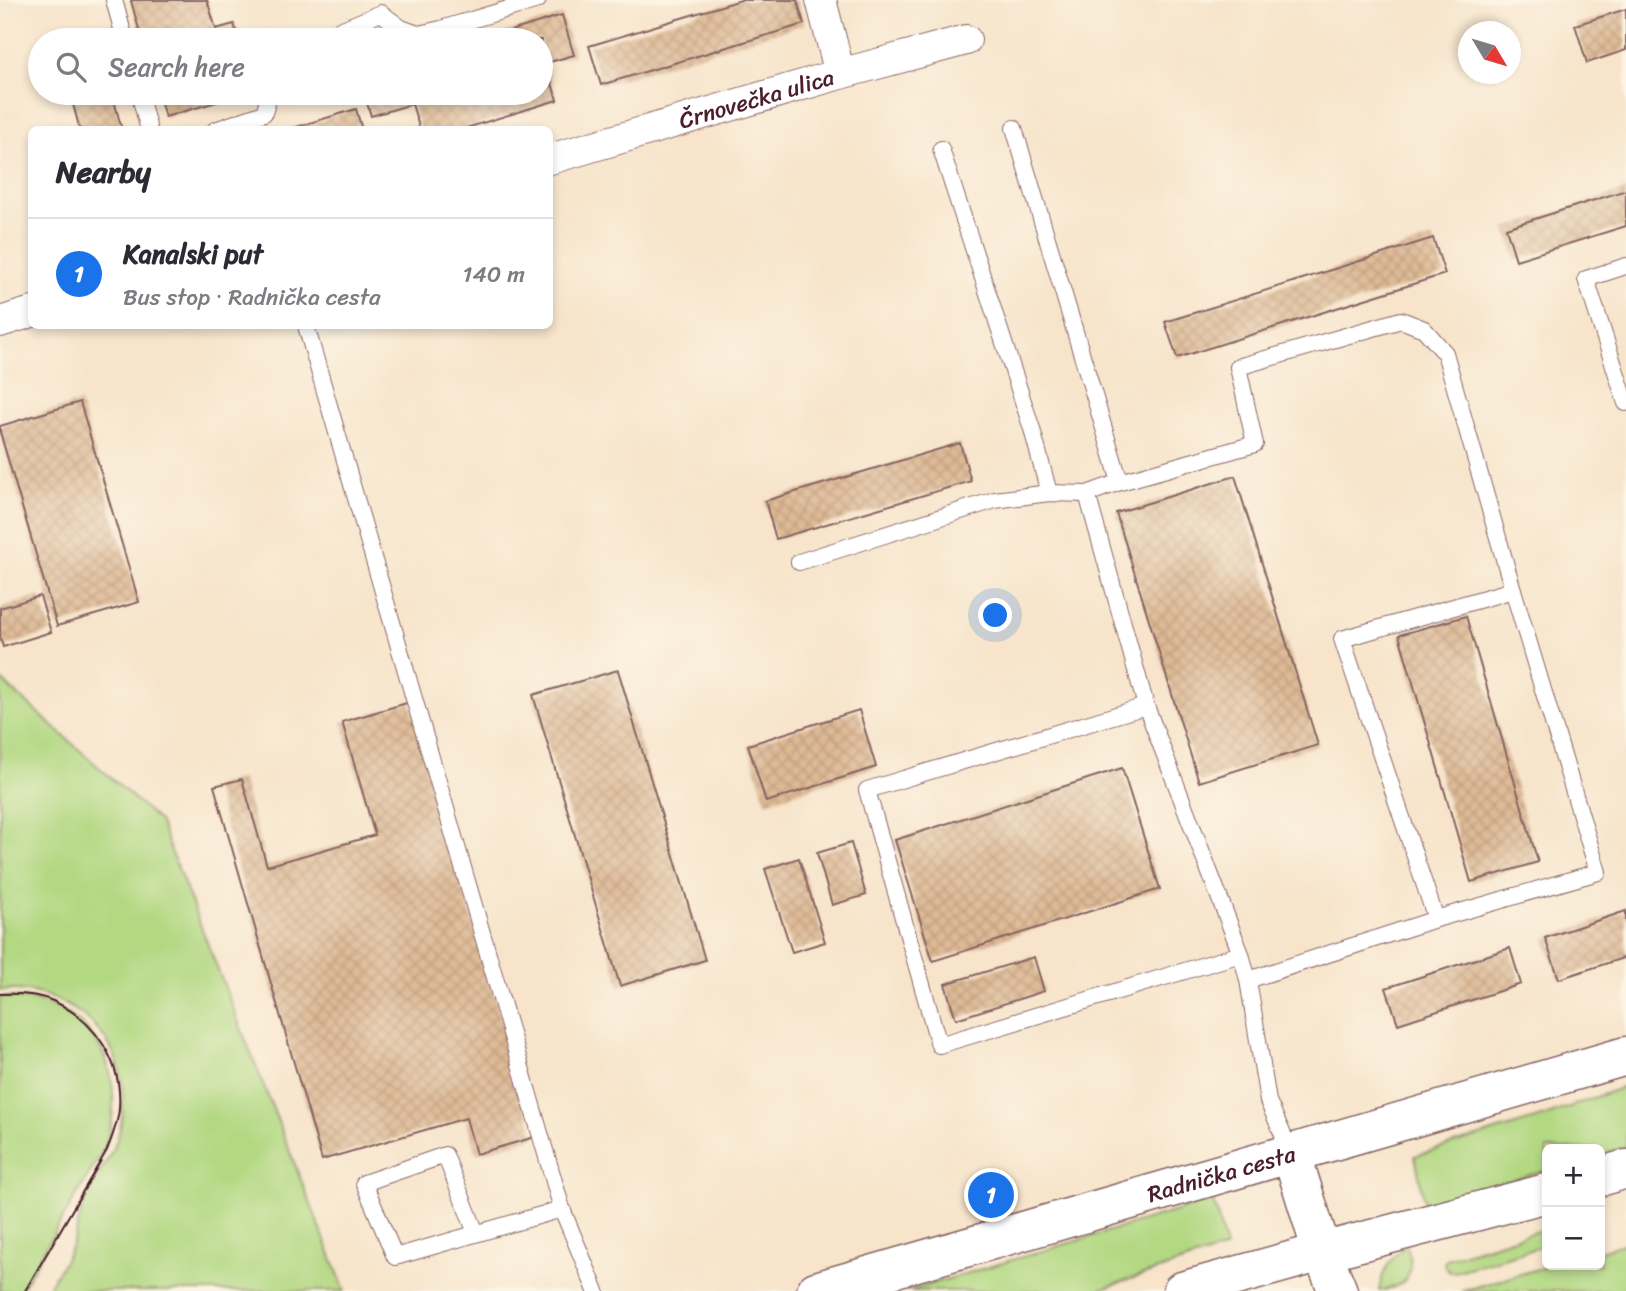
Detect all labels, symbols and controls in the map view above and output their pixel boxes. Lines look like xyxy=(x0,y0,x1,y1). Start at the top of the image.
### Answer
north arrow xyxy=(1458,21,1521,84)
search box xyxy=(28,28,553,105)
text: Search here xyxy=(108,44,245,90)
icon: search xyxy=(52,48,90,86)
street label: Črnovečka ulica xyxy=(674,57,839,141)
text: Nearby xyxy=(56,145,151,199)
text: Kanalski put xyxy=(123,231,263,277)
text: 1 xyxy=(74,254,84,295)
text: 140 m xyxy=(463,254,525,295)
text: Bus stop · Radnička cesta xyxy=(123,277,381,318)
your location xyxy=(978,598,1012,632)
street label: Radnička cesta xyxy=(1143,1133,1301,1215)
map controls xyxy=(1542,1144,1605,1270)
button: + xyxy=(1542,1144,1605,1207)
pin: 1 xyxy=(968,1169,1014,1221)
button: − xyxy=(1542,1207,1605,1270)

